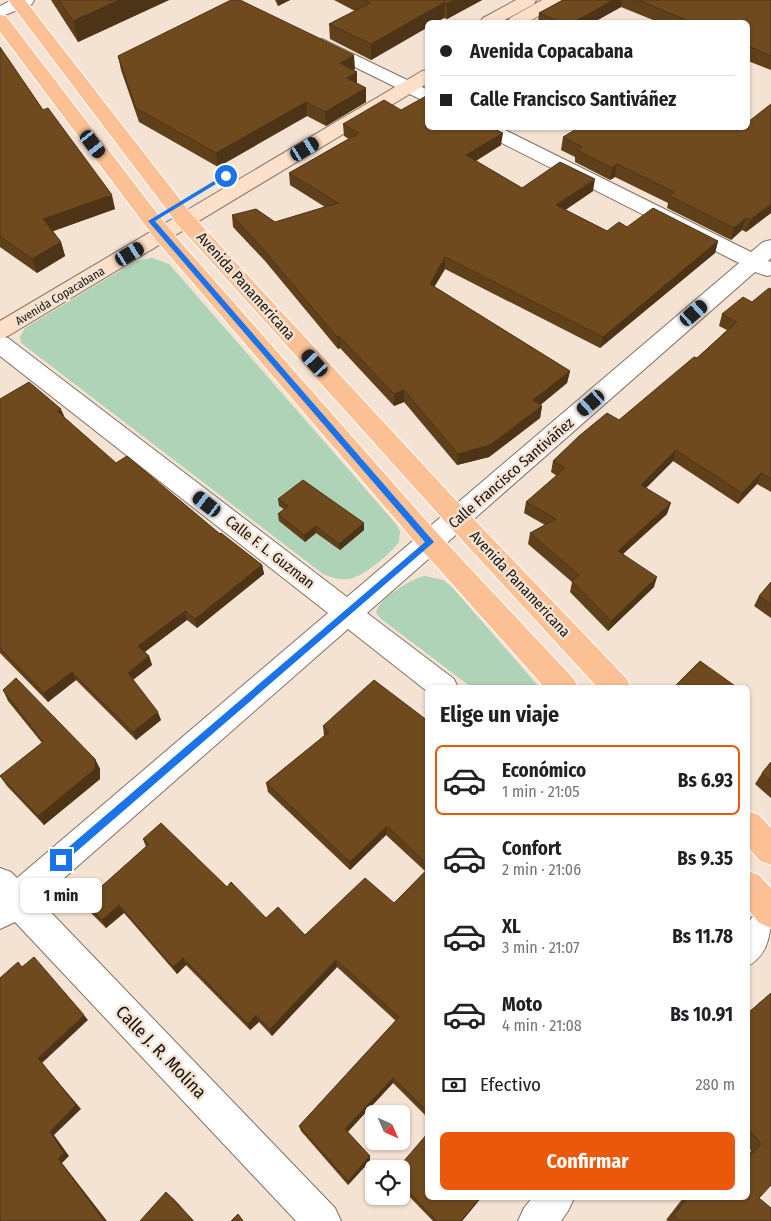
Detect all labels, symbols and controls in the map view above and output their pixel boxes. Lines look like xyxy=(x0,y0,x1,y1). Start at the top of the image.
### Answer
text: Avenida Copacabana xyxy=(470,40,633,63)
text: Calle Francisco Santiváñez xyxy=(470,88,676,111)
car xyxy=(77,128,108,160)
car xyxy=(288,135,321,163)
route start xyxy=(215,165,237,187)
street label: Avenida Panamericana xyxy=(193,228,299,344)
car xyxy=(113,240,146,268)
street label: Avenida Copacabana xyxy=(13,264,107,328)
car xyxy=(677,297,710,329)
car xyxy=(299,347,330,379)
car xyxy=(574,387,607,419)
street label: Calle Francisco Santiváñez xyxy=(445,414,577,532)
car xyxy=(190,489,223,519)
street label: Calle F. L. Guzman xyxy=(222,512,318,592)
street label: Avenida Panamericana xyxy=(466,527,574,641)
text: Elige un viaje xyxy=(440,701,559,728)
icon: car xyxy=(442,758,487,803)
text: Económico xyxy=(502,759,586,782)
text: Bs 6.93 xyxy=(678,769,733,792)
text: 1 min · 21:05 xyxy=(502,782,580,801)
icon: car xyxy=(442,836,487,881)
text: Confort xyxy=(502,837,562,860)
text: Bs 9.35 xyxy=(677,847,733,870)
route end xyxy=(50,849,72,871)
text: 2 min · 21:06 xyxy=(502,860,581,879)
callout: 1 min xyxy=(20,878,102,912)
text: 1 min xyxy=(44,886,78,905)
icon: car xyxy=(442,914,487,959)
text: XL xyxy=(502,915,521,938)
text: Bs 11.78 xyxy=(672,925,733,948)
text: 3 min · 21:07 xyxy=(502,938,580,957)
icon: car xyxy=(442,992,487,1037)
text: Moto xyxy=(502,993,542,1016)
street label: Calle J. R. Molina xyxy=(111,1001,211,1103)
text: Bs 10.91 xyxy=(670,1003,733,1026)
text: 4 min · 21:08 xyxy=(502,1016,582,1035)
icon: cash xyxy=(440,1071,468,1099)
text: Efectivo xyxy=(480,1073,541,1096)
text: 280 m xyxy=(696,1075,735,1094)
north arrow xyxy=(365,1105,410,1150)
map controls xyxy=(365,1105,410,1205)
button: Confirmar xyxy=(440,1132,735,1190)
button: locate xyxy=(365,1160,410,1205)

